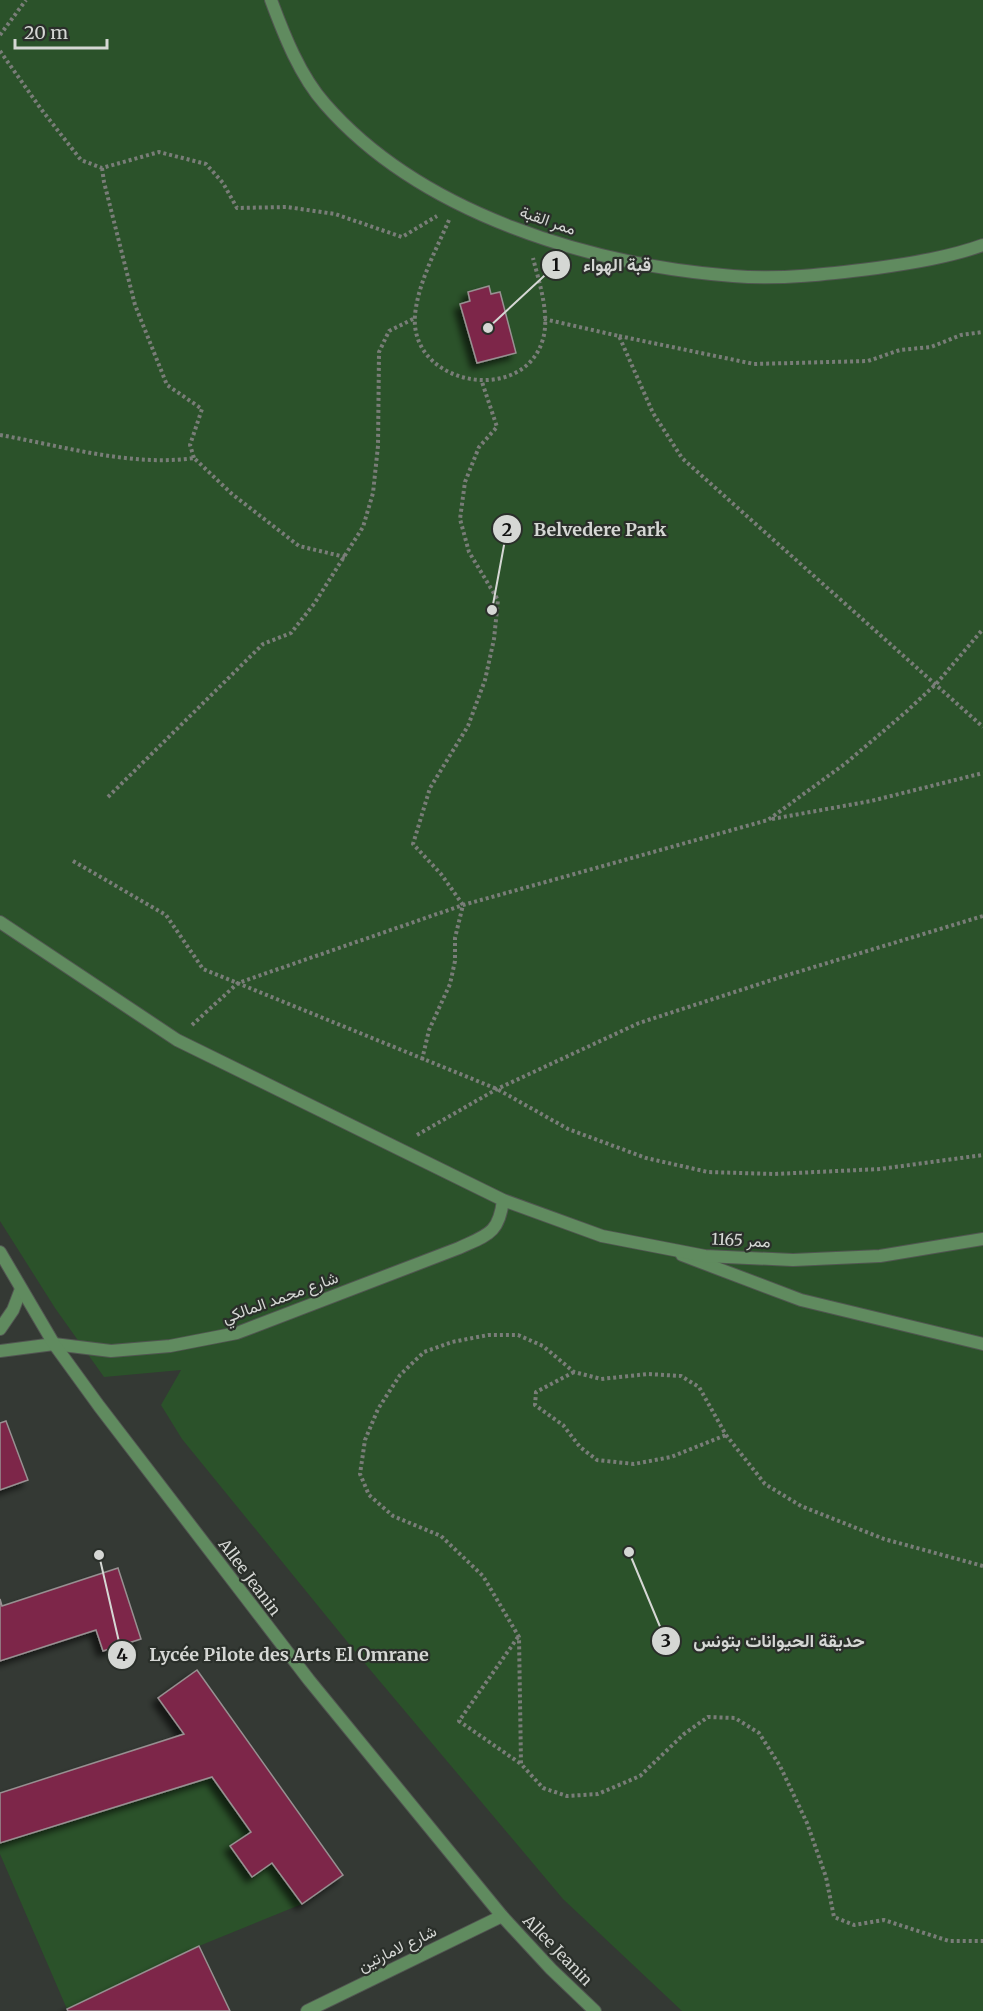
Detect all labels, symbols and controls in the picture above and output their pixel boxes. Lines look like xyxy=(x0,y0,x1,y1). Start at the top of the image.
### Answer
scale bar xyxy=(15,12,106,50)
text: 20 m xyxy=(24,21,68,44)
street label: ممر القبة xyxy=(517,201,579,240)
callout: قبة الهواء xyxy=(541,247,663,283)
text: 1 xyxy=(552,253,560,276)
text: قبة الهواء xyxy=(583,253,651,276)
callout: Belvedere Park xyxy=(492,511,679,547)
text: 2 xyxy=(502,518,512,541)
text: Belvedere Park xyxy=(534,518,667,541)
street label: ممر 1165 xyxy=(711,1228,771,1253)
street label: شارع محمد المالكي xyxy=(219,1267,342,1331)
street label: Allee Jeanin xyxy=(214,1534,286,1620)
callout: حديقة الحيوانات بتونس xyxy=(651,1623,877,1659)
text: 3 xyxy=(661,1629,671,1652)
text: حديقة الحيوانات بتونس xyxy=(693,1629,865,1652)
callout: Lycée Pilote des Arts El Omrane xyxy=(107,1637,441,1673)
text: 4 xyxy=(116,1643,128,1666)
text: Lycée Pilote des Arts El Omrane xyxy=(149,1643,429,1666)
street label: Allee Jeanin xyxy=(519,1910,597,1990)
street label: شارع لامارتين xyxy=(354,1920,440,1977)

